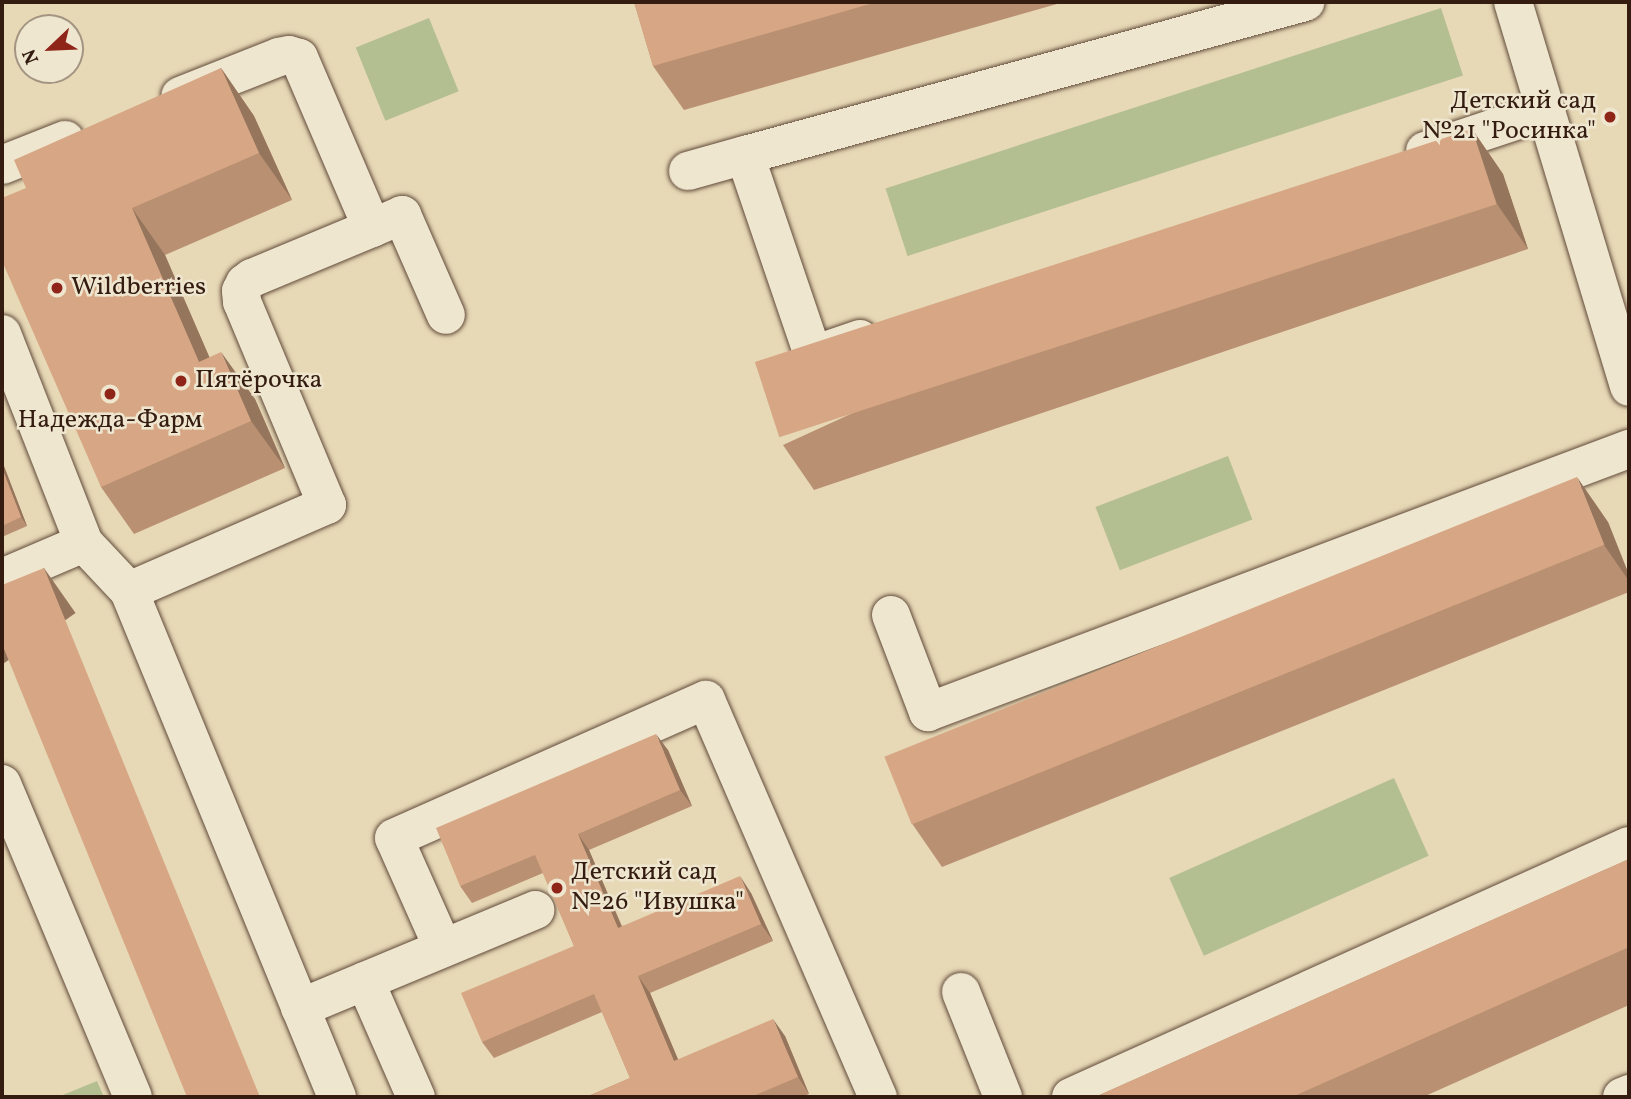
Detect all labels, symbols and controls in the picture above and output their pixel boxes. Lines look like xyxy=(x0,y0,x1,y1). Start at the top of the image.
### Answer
north arrow xyxy=(14,14,84,84)
text: N xyxy=(17,45,46,68)
place label: Детский сад №21 "Росинка" xyxy=(1422,86,1596,148)
marker: Детский сад №21 "Росинка" xyxy=(1602,109,1618,125)
place label: Wildberries xyxy=(71,272,206,304)
marker: Wildberries xyxy=(49,280,65,296)
place label: Пятёрочка xyxy=(195,365,323,397)
marker: Пятёрочка xyxy=(173,373,189,389)
marker: Надежда-Фарм xyxy=(102,386,118,402)
place label: Надежда-Фарм xyxy=(18,405,202,437)
place label: Детский сад №26 "Ивушка" xyxy=(571,857,744,918)
marker: Детский сад №26 "Ивушка" xyxy=(549,880,565,896)

